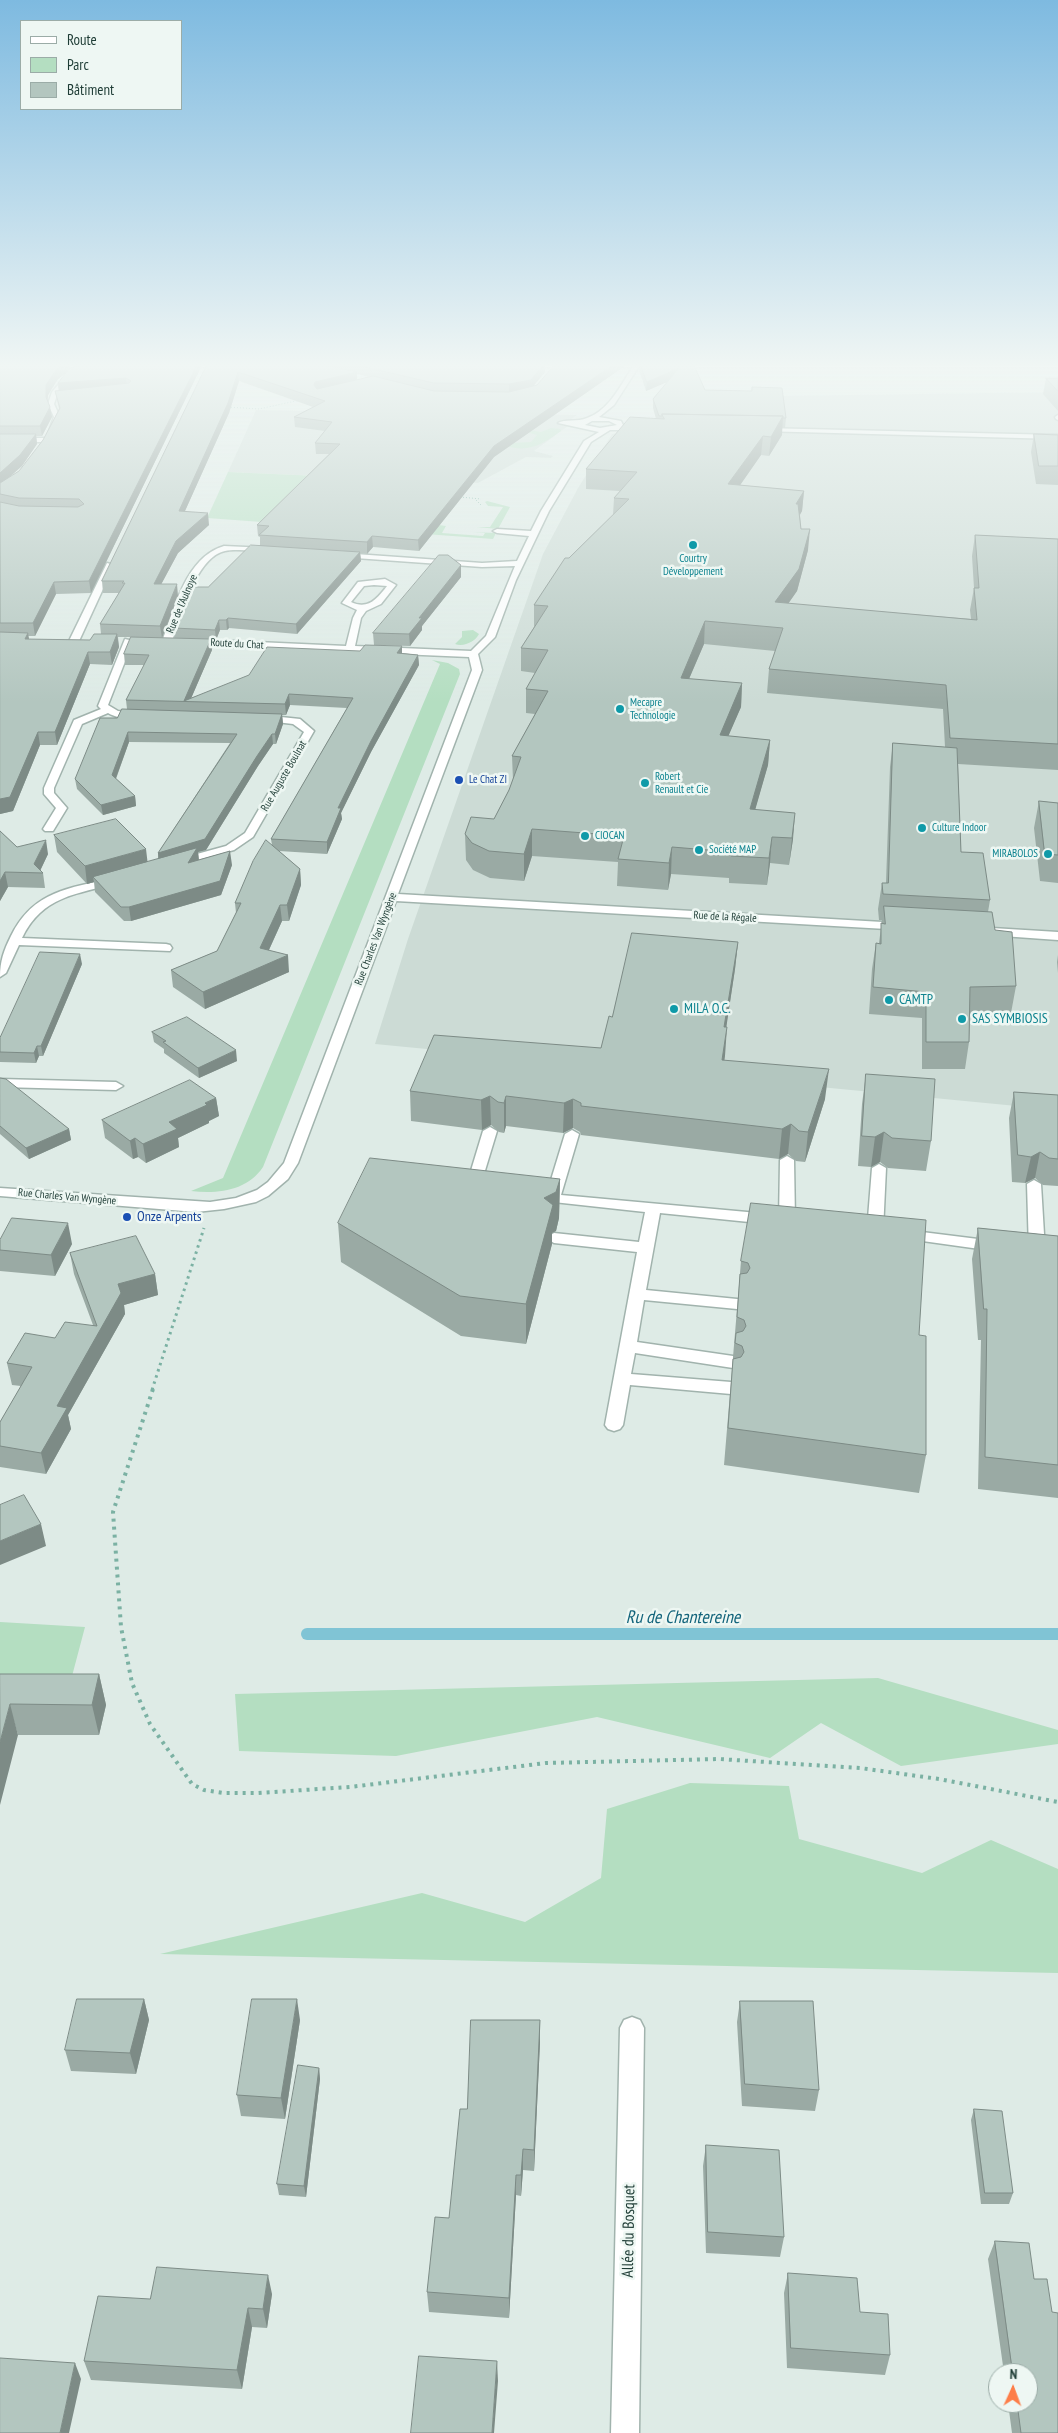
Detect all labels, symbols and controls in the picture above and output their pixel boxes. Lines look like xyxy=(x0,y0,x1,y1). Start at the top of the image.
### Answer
legend xyxy=(20,20,182,110)
text: Route xyxy=(67,30,97,49)
text: Parc xyxy=(67,55,89,74)
text: Bâtiment xyxy=(67,80,114,99)
marker: Courtry Développement xyxy=(687,539,699,551)
place label: Courtry Développement xyxy=(663,552,723,578)
street label: Rue de l'Aulnoye xyxy=(164,573,200,635)
street label: Route du Chat xyxy=(210,636,264,652)
place label: Mecapre Technologie xyxy=(630,696,676,722)
marker: Mecapre Technologie xyxy=(614,703,626,715)
street label: Rue Auguste Boulnat xyxy=(258,738,310,814)
place label: Robert Renault et Cie xyxy=(655,770,708,796)
place label: Le Chat ZI xyxy=(469,773,507,787)
marker: Le Chat ZI xyxy=(453,774,465,786)
marker: Robert Renault et Cie xyxy=(639,777,651,789)
place label: Culture Indoor xyxy=(932,821,987,835)
marker: Culture Indoor xyxy=(916,822,928,834)
place label: CIOCAN xyxy=(595,829,625,843)
marker: CIOCAN xyxy=(579,830,591,842)
place label: Société MAP xyxy=(709,843,756,857)
marker: Société MAP xyxy=(693,844,705,856)
place label: MIRABOLOS xyxy=(992,847,1038,861)
marker: MIRABOLOS xyxy=(1042,848,1054,860)
street label: Rue Charles Van Wyngène xyxy=(352,891,400,987)
street label: Rue de la Régale xyxy=(693,909,757,925)
place label: CAMTP xyxy=(899,992,933,1008)
marker: CAMTP xyxy=(883,994,895,1006)
place label: MILA O.C. xyxy=(684,1001,730,1017)
marker: MILA O.C. xyxy=(668,1003,680,1015)
place label: SAS SYMBIOSIS xyxy=(972,1011,1048,1027)
marker: SAS SYMBIOSIS xyxy=(956,1013,968,1025)
street label: Rue Charles Van Wyngène xyxy=(17,1186,117,1208)
place label: Onze Arpents xyxy=(137,1209,202,1225)
marker: Onze Arpents xyxy=(121,1211,133,1223)
water label: Ru de Chantereine xyxy=(626,1607,740,1629)
street label: Allée du Bosquet xyxy=(619,2184,639,2278)
north arrow xyxy=(988,2363,1038,2413)
text: N xyxy=(1009,2365,1018,2383)

